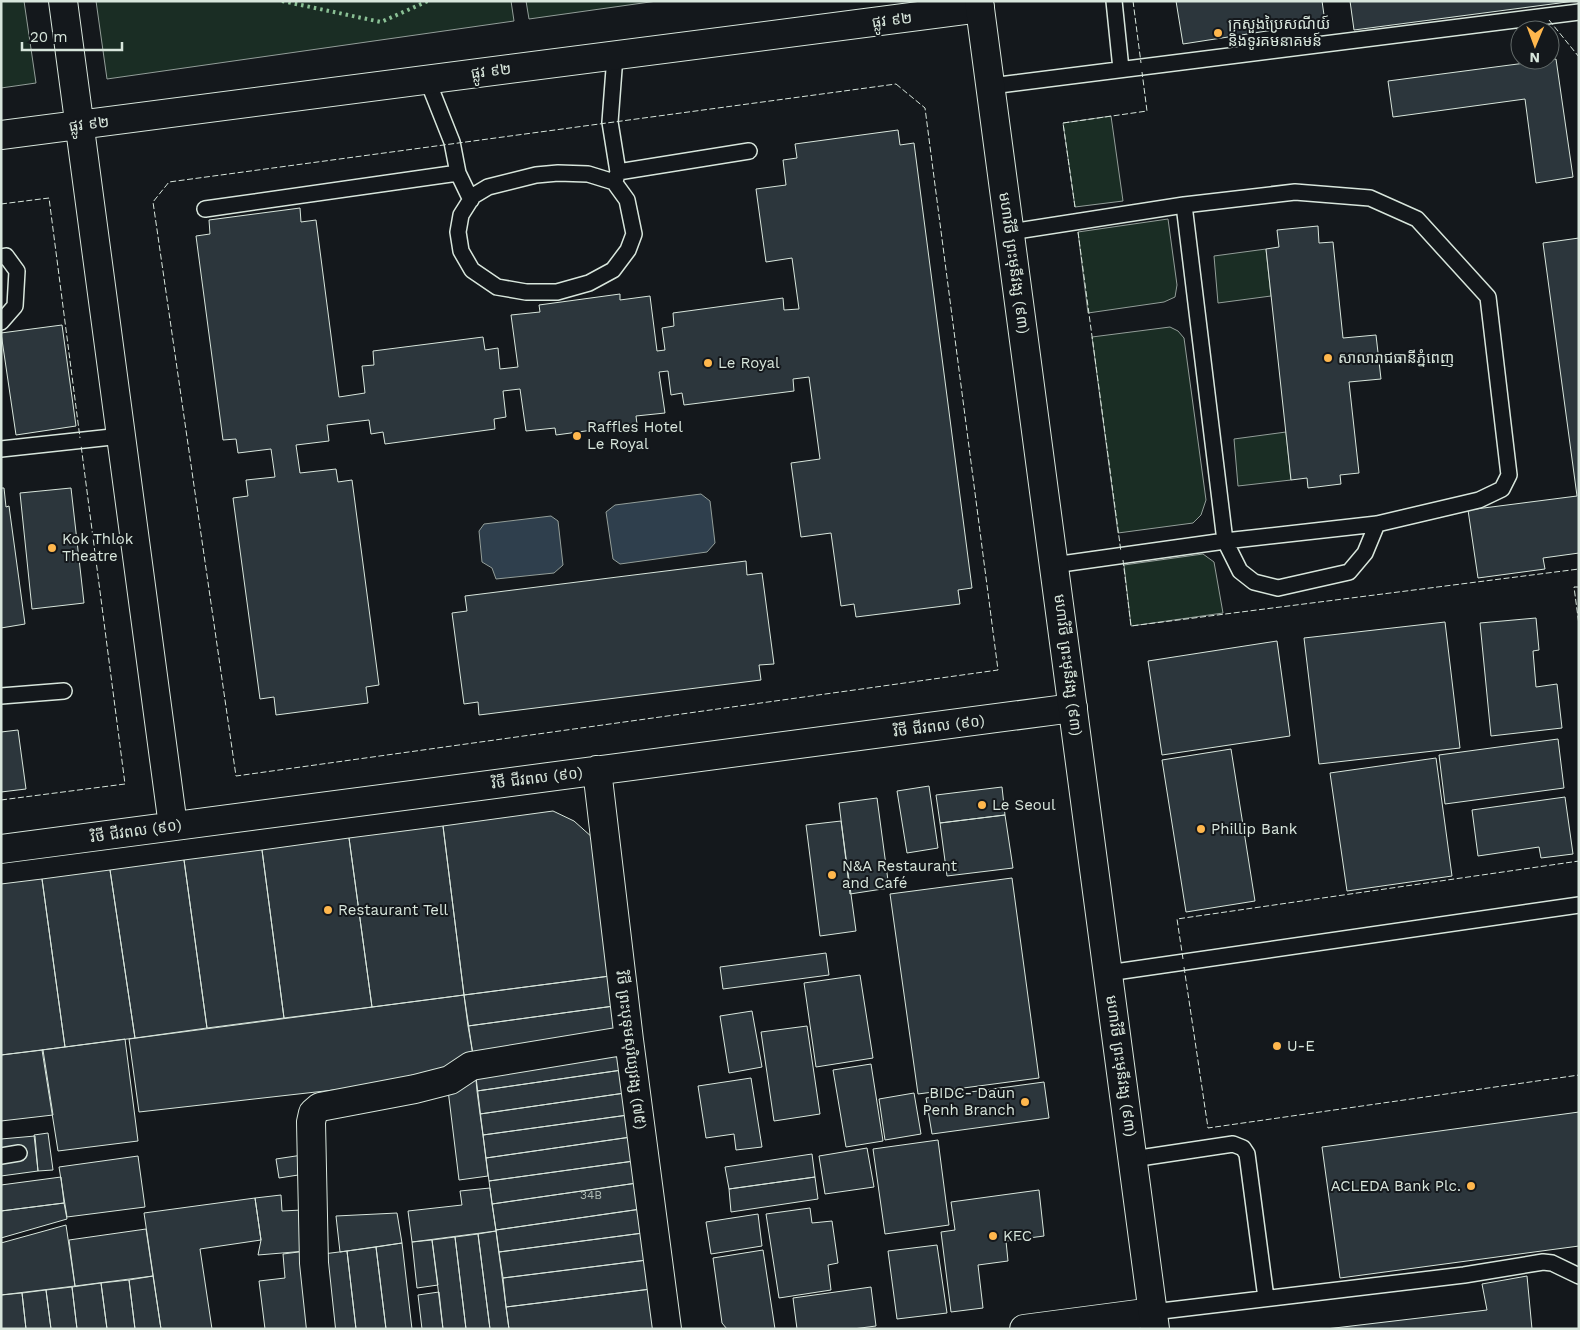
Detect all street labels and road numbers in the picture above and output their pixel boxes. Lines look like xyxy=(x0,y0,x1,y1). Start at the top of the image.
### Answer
street label: ផ្លូវ ៩២ xyxy=(871,9,914,36)
street label: ផ្លូវ ៩២ xyxy=(470,60,513,87)
street label: ផ្លូវ ៩២ xyxy=(68,113,111,140)
street label: មហាវិថី ព្រះមុនីវង្ស (៩៣) xyxy=(995,191,1033,335)
street label: មហាវិថី ព្រះមុនីវង្ស (៩៣) xyxy=(1050,593,1086,737)
street label: វិថី ជីវពល (៩០) xyxy=(892,711,986,741)
street label: វិថី ជីវពល (៩០) xyxy=(490,763,584,793)
street label: វិថី ជីវពល (៩០) xyxy=(89,815,183,846)
street label: វិថី ព្រះបុទុមសុរិយ្យវង្ស (៧៥) xyxy=(612,969,650,1131)
street label: មហាវិថី ព្រះមុនីវង្ស (៩៣) xyxy=(1102,994,1140,1138)

